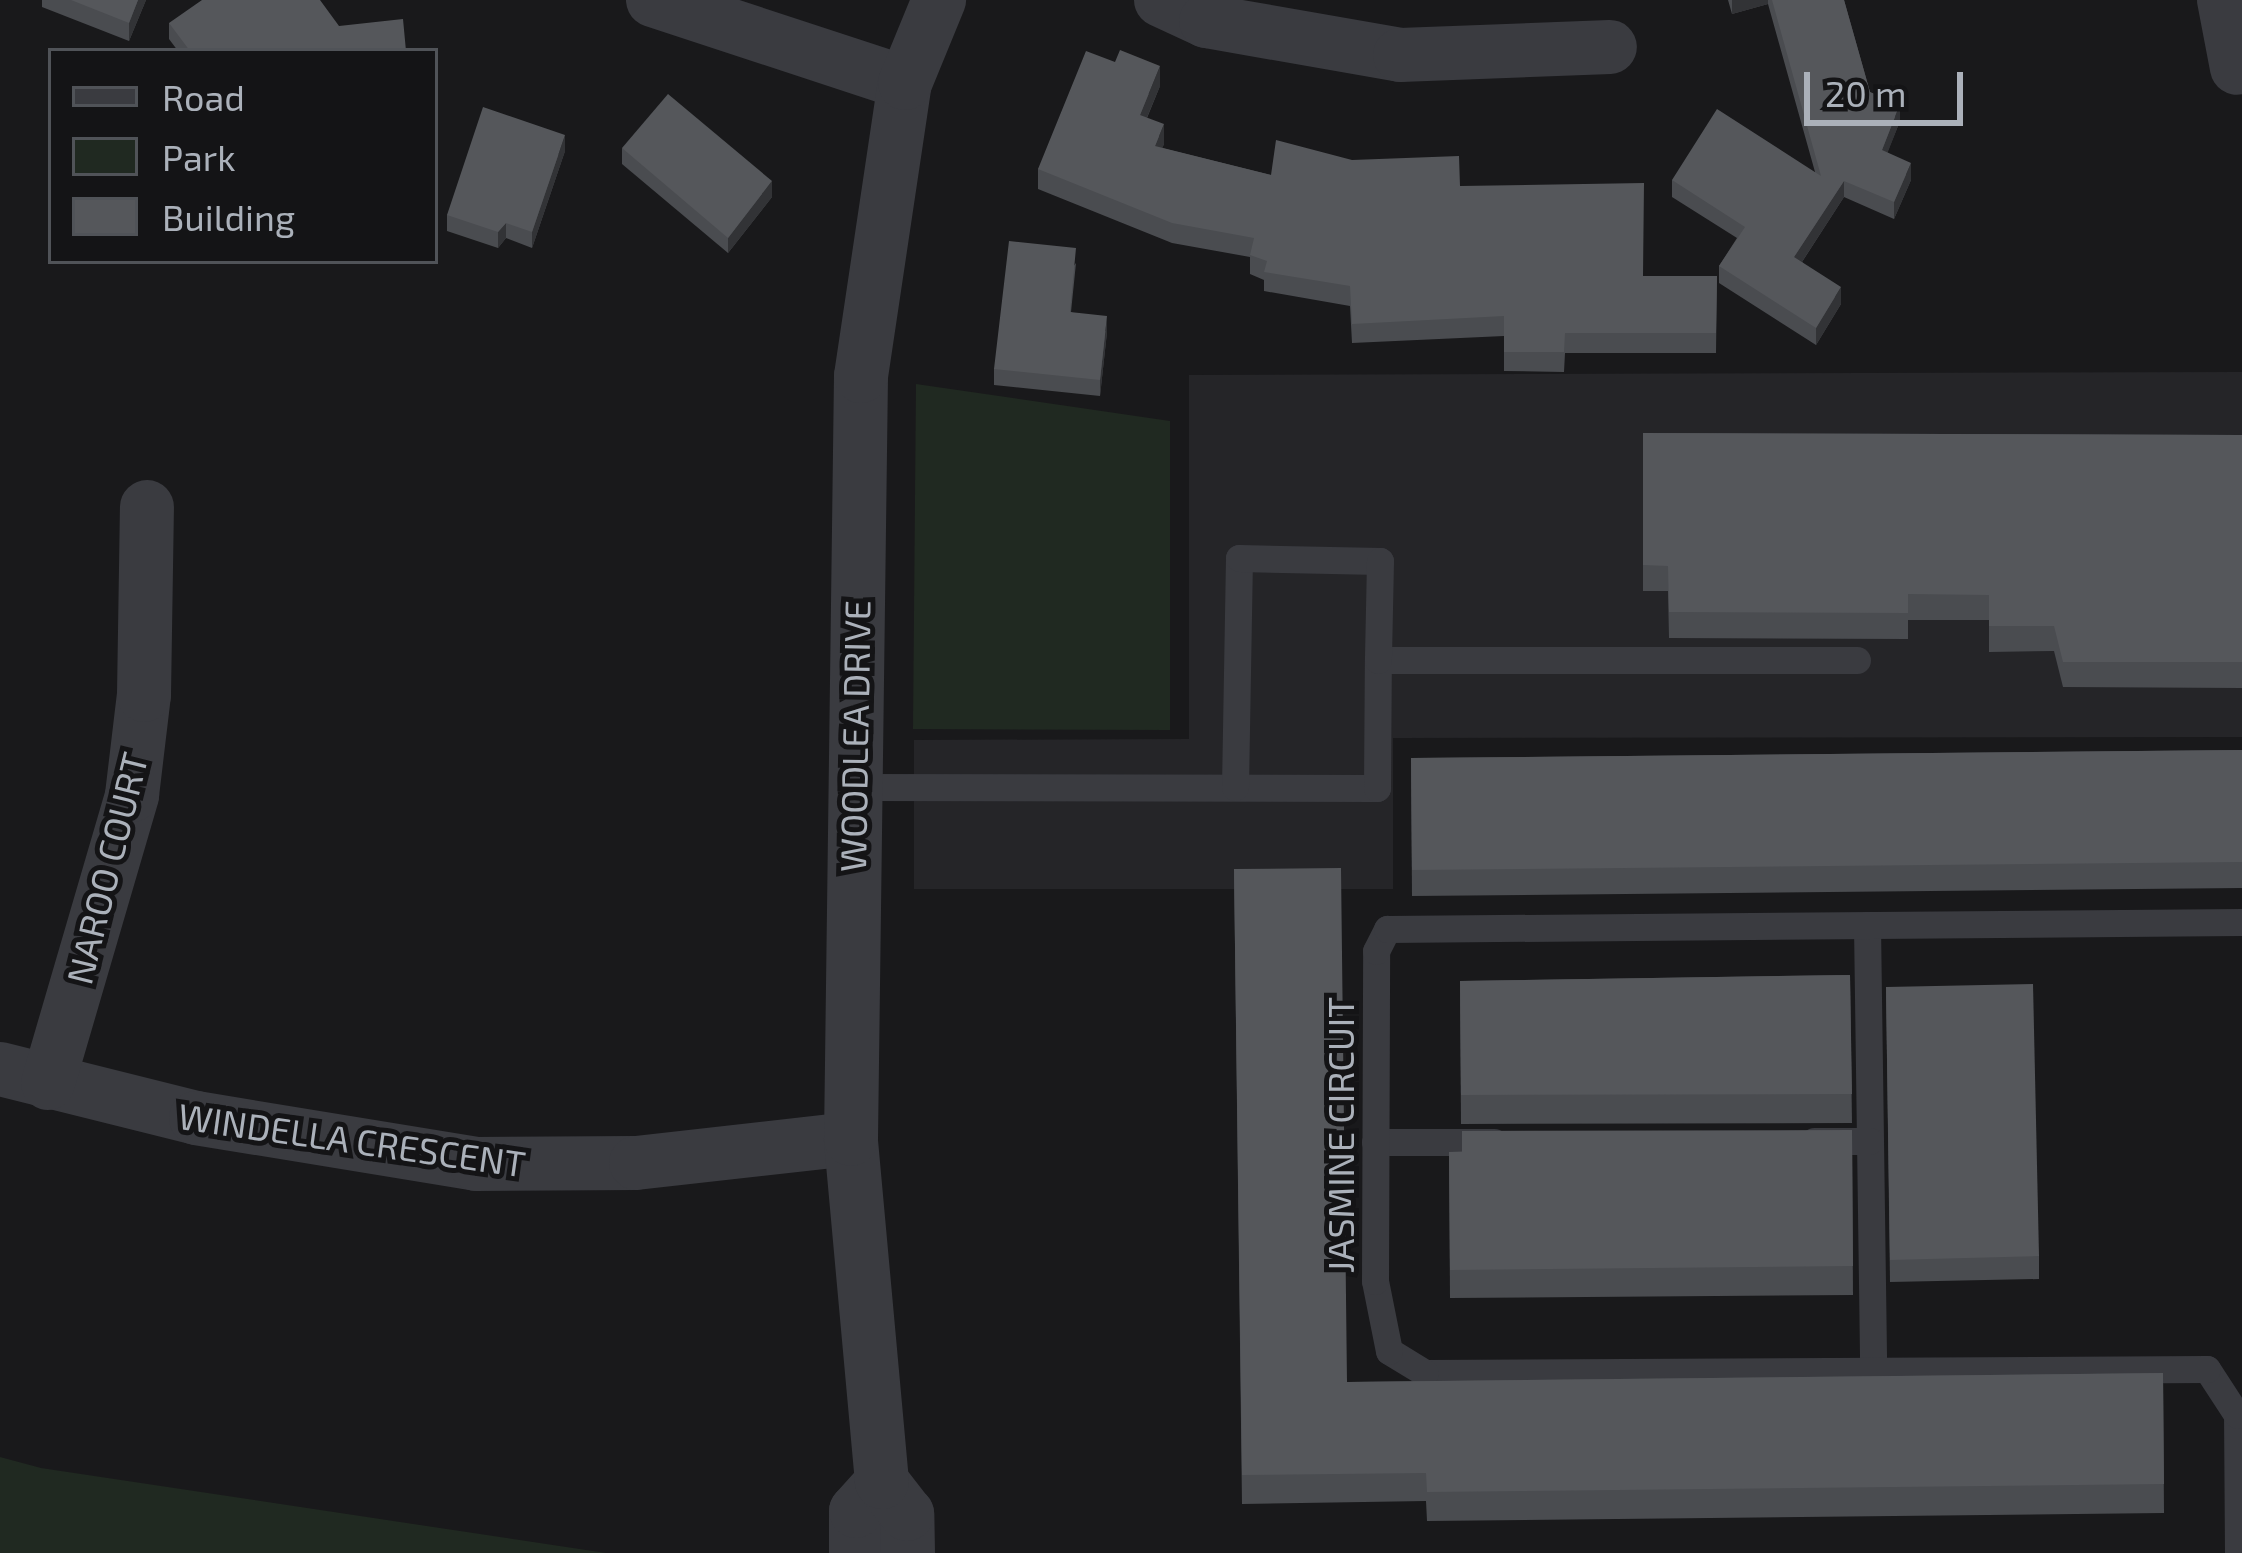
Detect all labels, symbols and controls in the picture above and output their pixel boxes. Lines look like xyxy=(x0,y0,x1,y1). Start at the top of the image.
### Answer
legend xyxy=(48,48,438,264)
scale bar xyxy=(1810,48,1969,122)
text: 20 m xyxy=(1825,71,1907,114)
text: Road xyxy=(162,75,245,118)
text: Park xyxy=(162,135,236,178)
text: Building xyxy=(162,195,295,238)
street label: WOODLEA DRIVE xyxy=(830,599,878,873)
street label: NAROO COURT xyxy=(56,748,156,988)
street label: JASMINE CIRCUIT xyxy=(1318,997,1362,1273)
street label: WINDELLA CRESCENT xyxy=(175,1093,529,1185)

